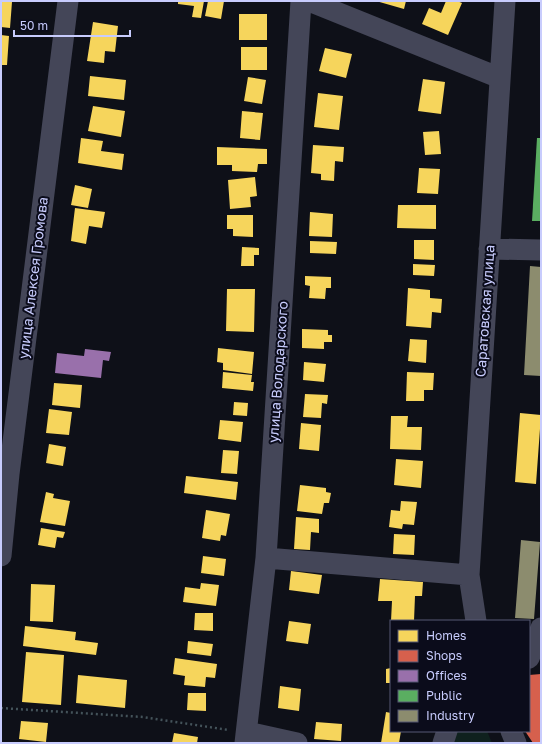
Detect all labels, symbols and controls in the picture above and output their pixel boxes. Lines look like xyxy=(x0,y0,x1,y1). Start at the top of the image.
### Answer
scale bar xyxy=(14,12,130,38)
text: 50 m xyxy=(20,18,48,33)
street label: улица Алексея Громова xyxy=(14,196,51,360)
street label: Саратовская улица xyxy=(471,244,498,378)
street label: улица Володарского xyxy=(264,300,291,444)
legend xyxy=(390,620,530,732)
text: Homes xyxy=(426,628,466,643)
text: Shops xyxy=(426,648,462,663)
text: Offices xyxy=(426,668,467,683)
text: Public xyxy=(426,688,463,703)
text: Industry xyxy=(426,708,475,723)

